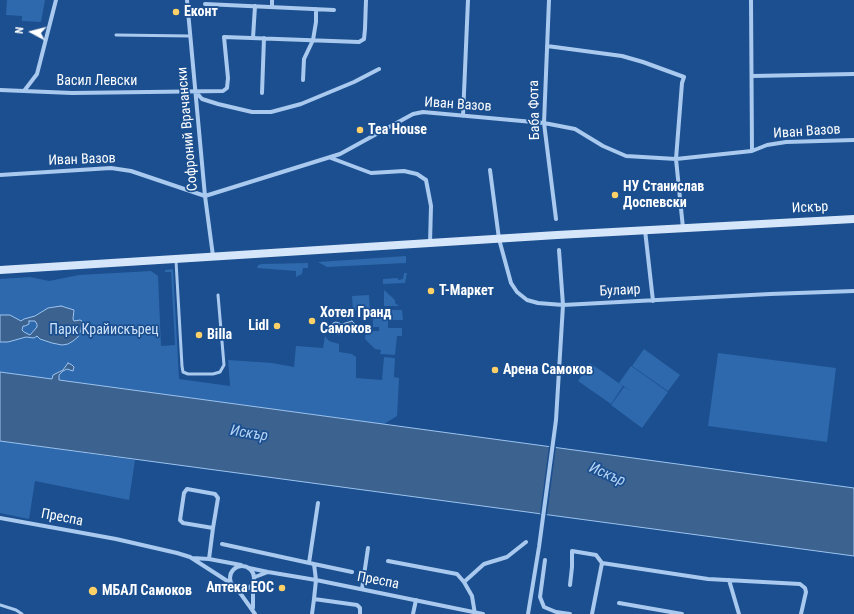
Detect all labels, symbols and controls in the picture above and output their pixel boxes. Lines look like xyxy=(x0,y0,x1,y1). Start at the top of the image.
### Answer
place label: Еконт xyxy=(184,4,218,20)
marker: Еконт xyxy=(171,7,181,17)
north arrow xyxy=(12,12,52,52)
text: N xyxy=(13,26,26,35)
street label: Софроний Врачански xyxy=(174,66,202,192)
street label: Васил Левски xyxy=(57,73,137,89)
street label: Баба Фота xyxy=(526,80,544,140)
street label: Иван Вазов xyxy=(424,94,492,116)
street label: Иван Вазов xyxy=(773,121,841,143)
place label: Tea House xyxy=(368,122,427,138)
marker: Tea House xyxy=(355,125,365,135)
street label: Иван Вазов xyxy=(48,150,116,170)
place label: НУ Станислав Доспевски xyxy=(623,179,704,212)
marker: НУ Станислав Доспевски xyxy=(610,190,620,200)
street label: Искър xyxy=(791,199,829,217)
street label: Булаир xyxy=(599,282,641,300)
place label: Т-Маркет xyxy=(439,283,494,299)
marker: Т-Маркет xyxy=(426,286,436,296)
place label: Хотел Гранд Самоков xyxy=(320,305,391,338)
marker: Хотел Гранд Самоков xyxy=(307,316,317,326)
place label: Lidl xyxy=(248,318,269,334)
marker: Lidl xyxy=(272,321,282,331)
park label: Парк Крайискърец xyxy=(49,322,159,338)
place label: Billa xyxy=(207,327,232,343)
marker: Billa xyxy=(194,330,204,340)
place label: Арена Самоков xyxy=(503,362,593,378)
marker: Арена Самоков xyxy=(490,365,500,375)
water label: Искър xyxy=(229,422,269,446)
water label: Искър xyxy=(586,459,628,491)
street label: Преспа xyxy=(40,506,84,530)
street label: Преспа xyxy=(356,569,400,593)
place label: Аптека ЕОС xyxy=(206,580,274,596)
place label: МБАЛ Самоков xyxy=(102,583,192,599)
marker: Аптека ЕОС xyxy=(277,583,287,593)
marker: МБАЛ Самоков xyxy=(87,585,99,597)

